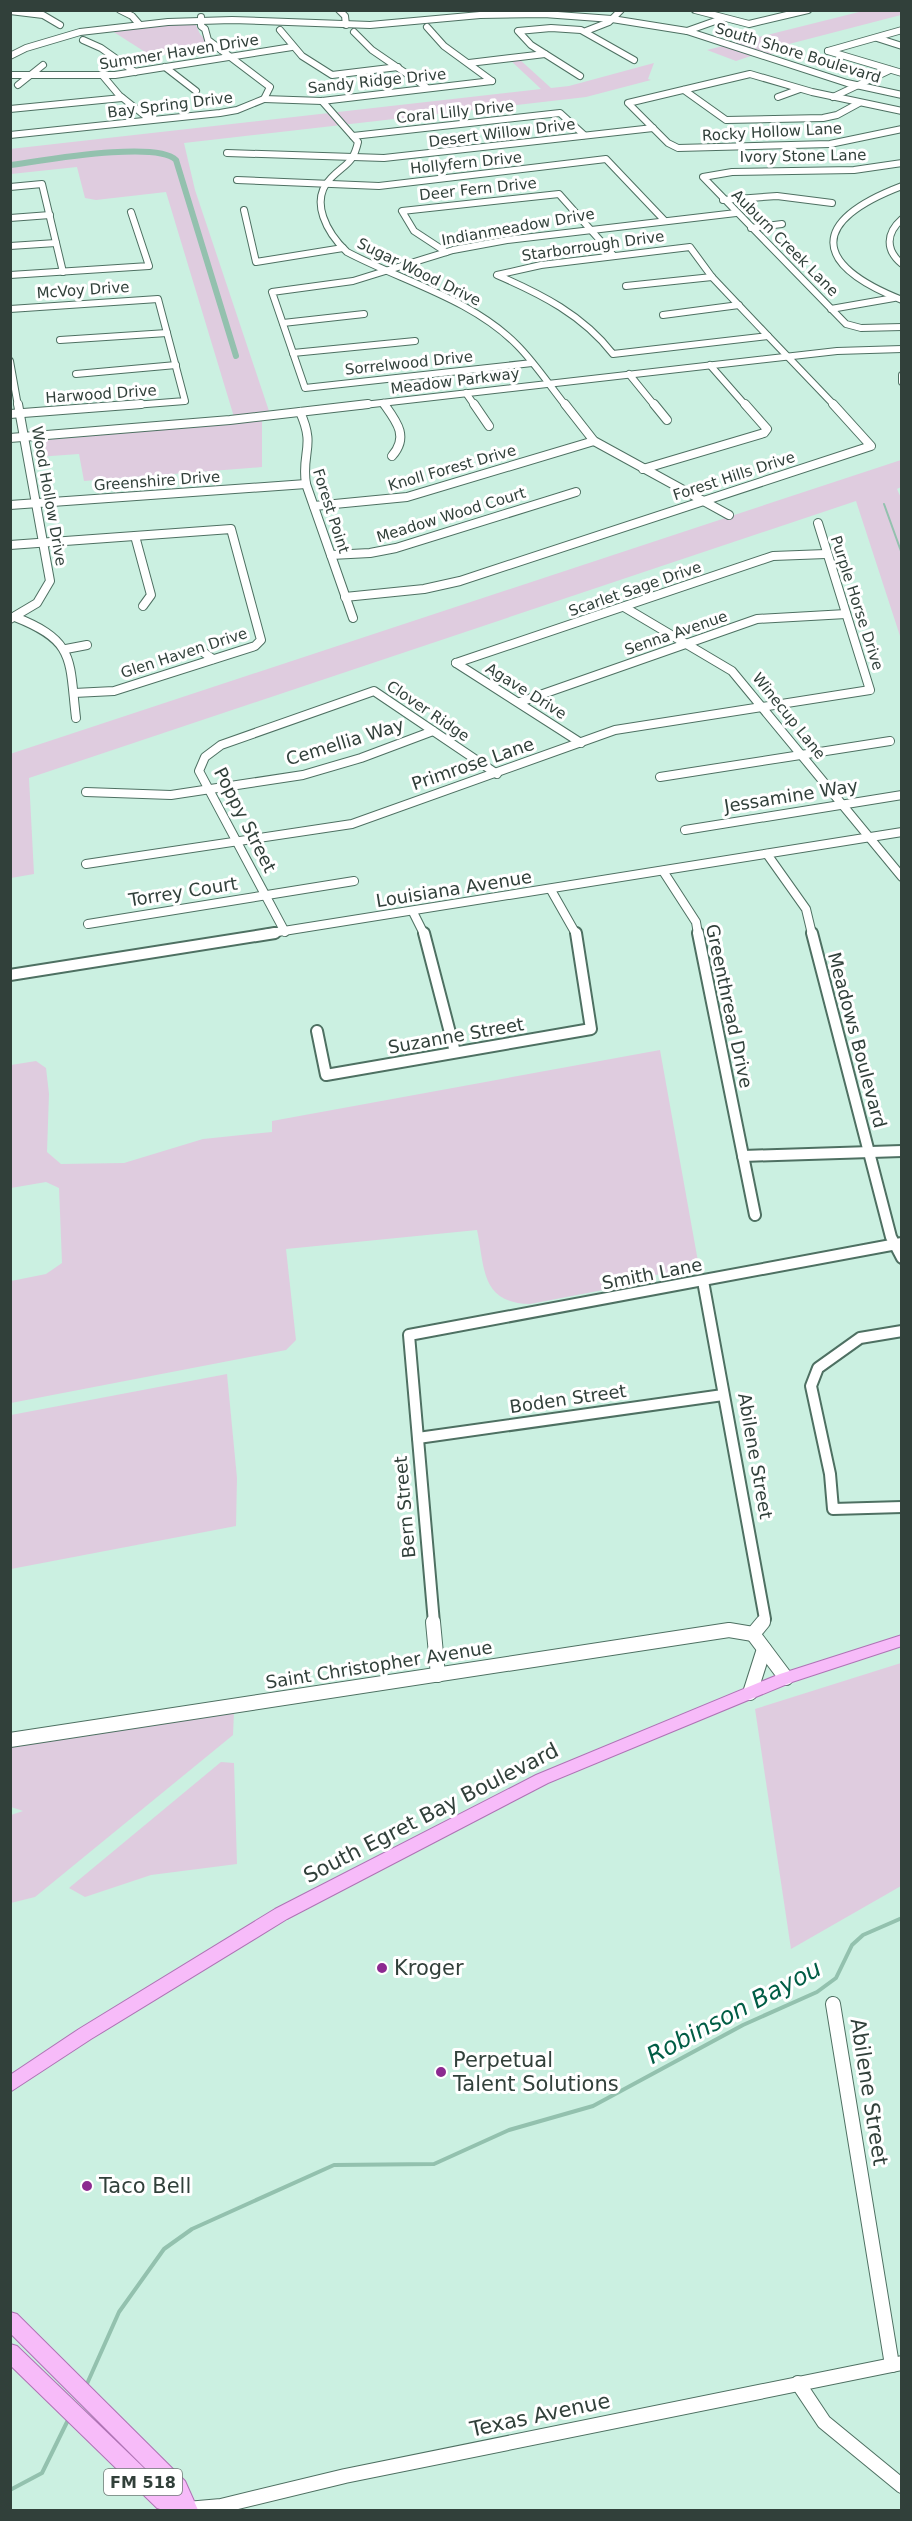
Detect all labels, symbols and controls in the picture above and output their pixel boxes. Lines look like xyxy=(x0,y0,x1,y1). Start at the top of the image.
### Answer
street label: South Shore Boulevard xyxy=(713,19,883,87)
street label: Summer Haven Drive xyxy=(98,30,260,74)
street label: Sandy Ridge Drive xyxy=(307,65,447,97)
street label: Bay Spring Drive xyxy=(106,88,234,122)
street label: Coral Lilly Drive xyxy=(395,97,515,127)
street label: Desert Willow Drive xyxy=(428,115,576,151)
street label: Rocky Hollow Lane xyxy=(701,119,843,145)
street label: Ivory Stone Lane xyxy=(740,146,866,166)
street label: Hollyfern Drive xyxy=(409,148,523,178)
street label: Deer Fern Drive xyxy=(418,174,538,204)
street label: Auburn Creek Lane xyxy=(728,186,842,300)
street label: Indianmeadow Drive xyxy=(440,205,596,249)
street label: Starborrough Drive xyxy=(521,227,665,265)
street label: Sugar Wood Drive xyxy=(354,234,484,310)
street label: McVoy Drive xyxy=(36,278,130,302)
street label: Sorrelwood Drive xyxy=(344,347,474,379)
street label: Meadow Parkway xyxy=(389,364,521,398)
street label: Harwood Drive xyxy=(45,381,157,407)
street label: Wood Hollow Drive xyxy=(28,425,70,567)
street label: Knoll Forest Drive xyxy=(386,441,518,495)
street label: Forest Hills Drive xyxy=(671,448,797,504)
street label: Forest Point xyxy=(309,466,353,556)
street label: Greenshire Drive xyxy=(93,468,221,494)
street label: Meadow Wood Court xyxy=(374,484,528,546)
street label: Purple Horse Drive xyxy=(827,533,887,673)
street label: Scarlet Sage Drive xyxy=(566,558,704,620)
street label: Senna Avenue xyxy=(622,607,730,659)
street label: Glen Haven Drive xyxy=(118,624,250,682)
street label: Agave Drive xyxy=(482,659,570,723)
street label: Winecup Lane xyxy=(749,669,829,763)
street label: Clover Ridge xyxy=(383,677,473,745)
street label: Cemellia Way xyxy=(283,713,407,769)
street label: Primrose Lane xyxy=(409,733,537,794)
street label: Poppy Street xyxy=(210,764,281,876)
street label: Jessamine Way xyxy=(721,775,860,817)
street label: Louisiana Avenue xyxy=(374,866,533,911)
street label: Torrey Court xyxy=(126,873,239,911)
street label: Greenthread Drive xyxy=(702,922,757,1090)
street label: Meadows Boulevard xyxy=(824,950,891,1130)
street label: Suzanne Street xyxy=(386,1013,526,1058)
street label: Smith Lane xyxy=(600,1253,704,1294)
street label: Boden Street xyxy=(508,1380,628,1417)
street label: Abilene Street xyxy=(734,1391,777,1521)
street label: Bern Street xyxy=(390,1455,419,1559)
street label: Saint Christopher Avenue xyxy=(264,1636,494,1693)
street label: South Egret Bay Boulevard xyxy=(300,1738,562,1888)
water label: Robinson Bayou xyxy=(642,1954,826,2070)
place label: Kroger xyxy=(394,1956,464,1980)
marker: Kroger xyxy=(375,1961,389,1975)
street label: Abilene Street xyxy=(845,2017,893,2167)
place label: Perpetual Talent Solutions xyxy=(452,2048,619,2096)
marker: Perpetual Talent Solutions xyxy=(434,2065,448,2079)
place label: Taco Bell xyxy=(98,2174,191,2198)
marker: Taco Bell xyxy=(80,2179,94,2193)
street label: Texas Avenue xyxy=(467,2388,612,2442)
road number: FM 518 xyxy=(104,2469,182,2495)

